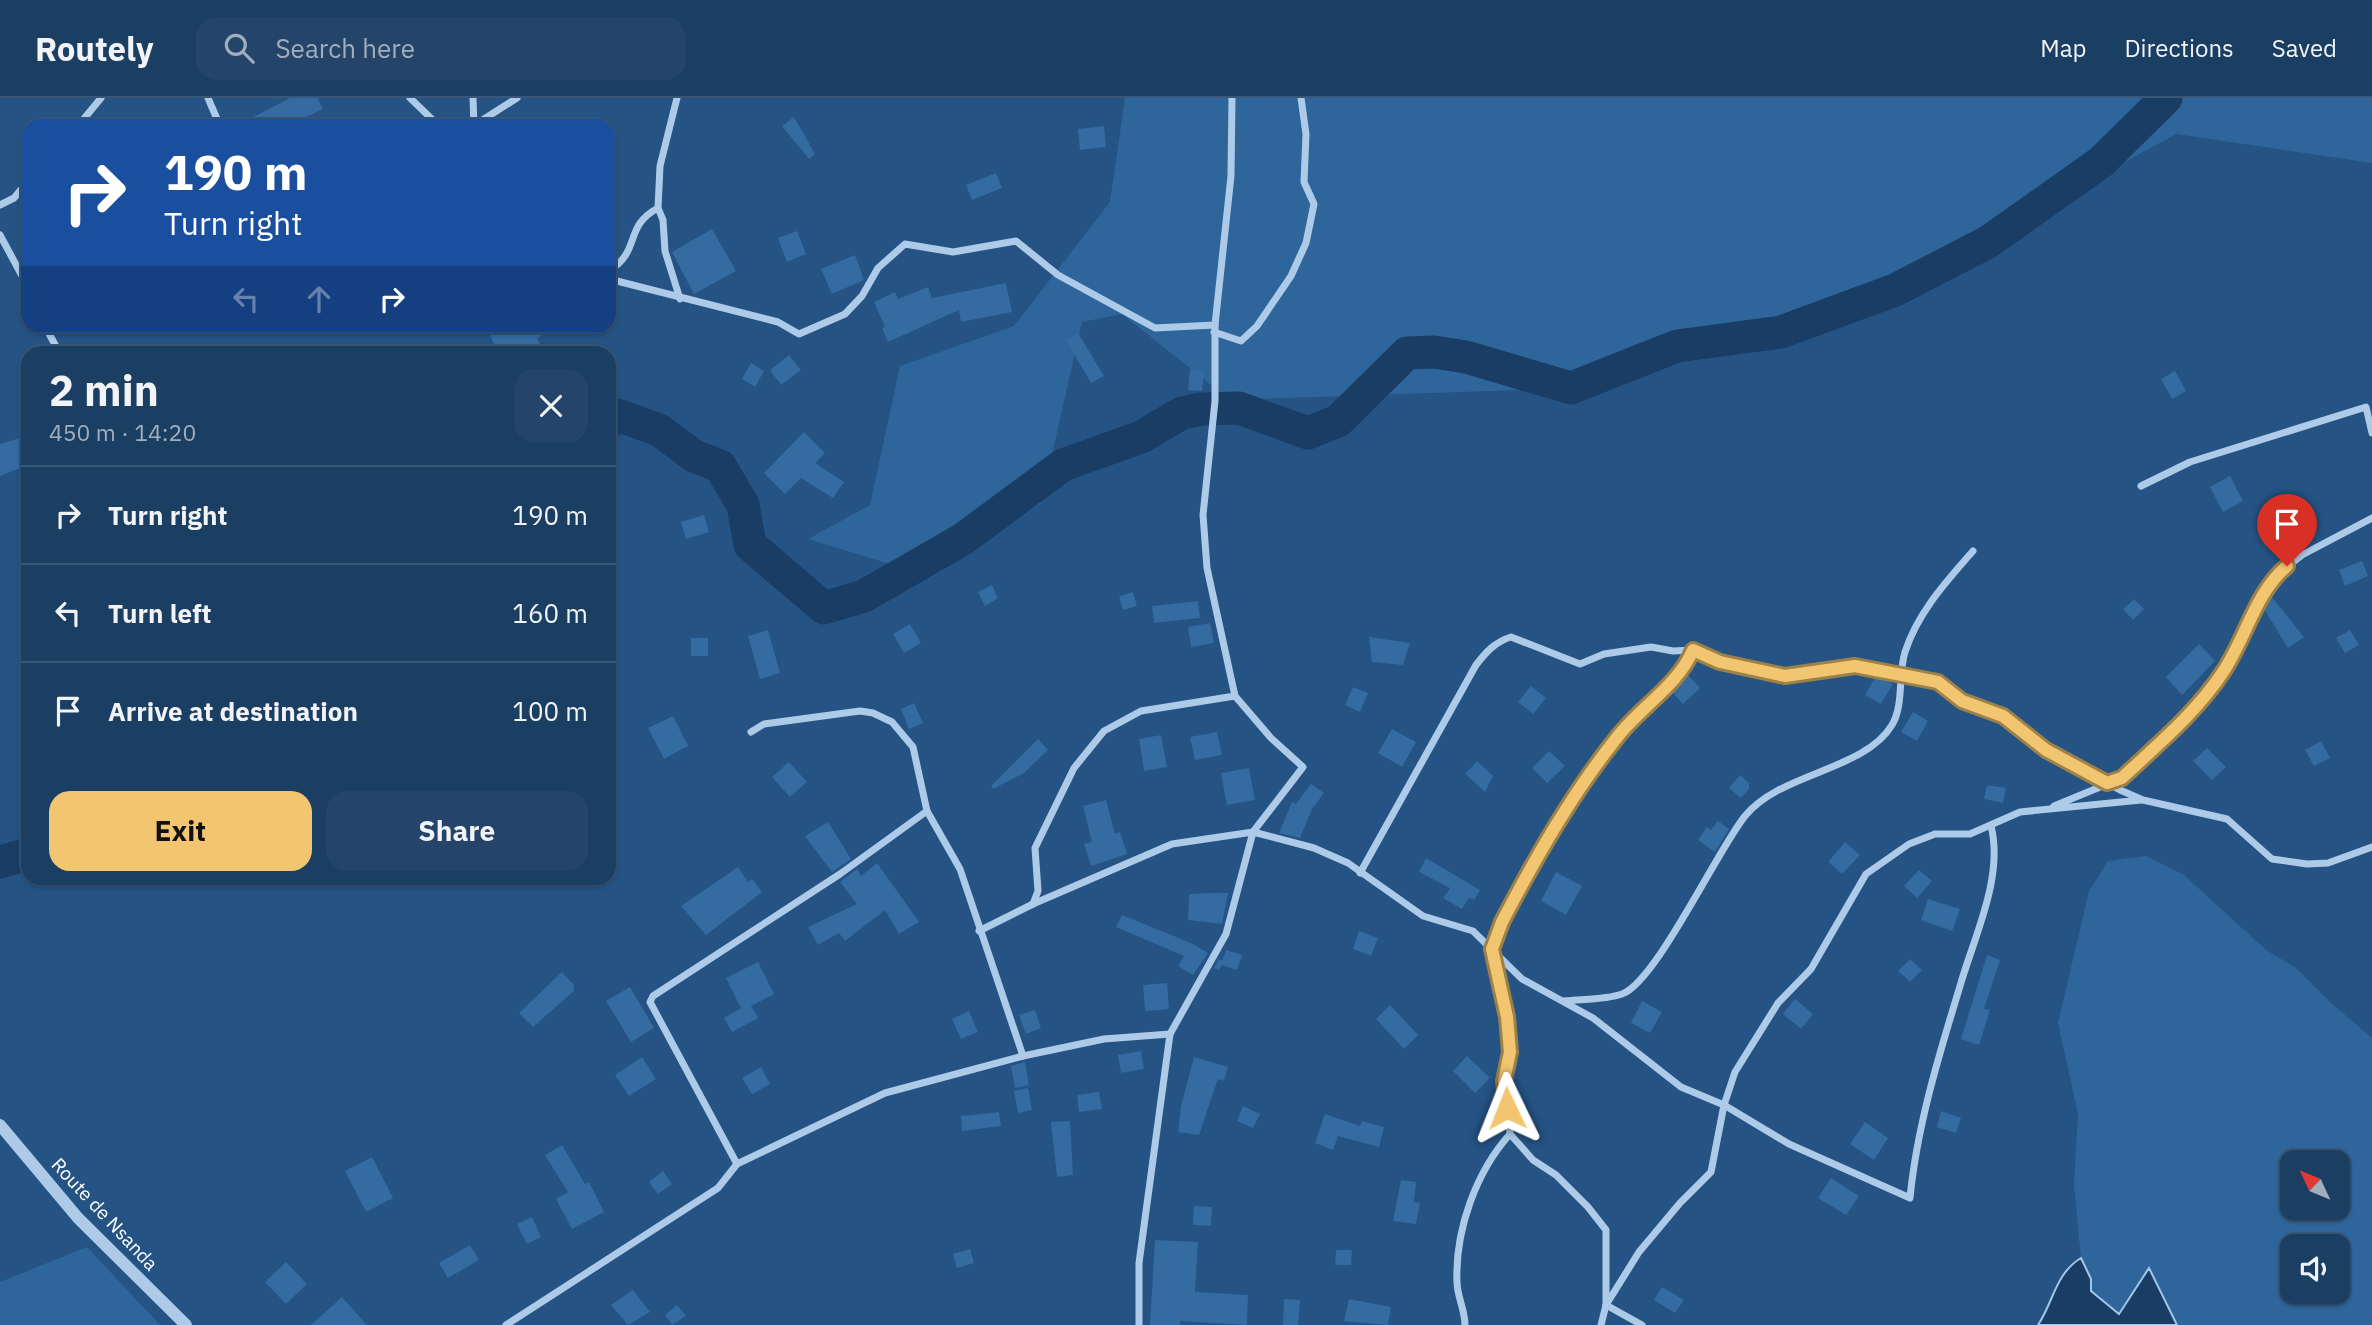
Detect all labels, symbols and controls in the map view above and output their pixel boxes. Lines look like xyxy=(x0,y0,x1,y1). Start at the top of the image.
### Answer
search box xyxy=(196,17,686,80)
text: Routely xyxy=(35,27,154,70)
icon: search xyxy=(220,29,258,67)
text: Search here xyxy=(276,31,415,65)
text: Map xyxy=(2040,32,2086,64)
text: Directions xyxy=(2124,32,2234,64)
text: Saved xyxy=(2272,32,2337,64)
text: 190 m xyxy=(164,140,308,203)
icon: right xyxy=(49,147,140,238)
text: Turn right xyxy=(164,202,302,244)
icon: left xyxy=(227,280,265,318)
icon: ahead xyxy=(300,280,338,318)
icon: right xyxy=(373,280,411,318)
text: 2 min xyxy=(49,363,159,418)
button: close xyxy=(514,369,588,443)
text: 450 m · 14:20 xyxy=(49,417,196,447)
pin xyxy=(2257,494,2317,566)
icon: right xyxy=(49,496,87,534)
text: Turn right xyxy=(108,498,227,532)
text: 190 m xyxy=(512,498,588,532)
icon: arrive xyxy=(2268,505,2306,543)
icon: left xyxy=(49,594,87,632)
text: Turn left xyxy=(108,596,211,630)
text: 160 m xyxy=(512,596,588,630)
icon: arrive xyxy=(49,692,87,730)
text: Arrive at destination xyxy=(108,694,358,728)
text: 100 m xyxy=(512,694,588,728)
button: Exit xyxy=(49,791,312,871)
button: Share xyxy=(326,791,588,871)
position arrow xyxy=(1470,1071,1544,1145)
north arrow xyxy=(2280,1150,2350,1220)
map controls xyxy=(2280,1150,2350,1304)
street label: Route de Nsanda xyxy=(47,1153,163,1275)
button: sound xyxy=(2280,1234,2350,1304)

